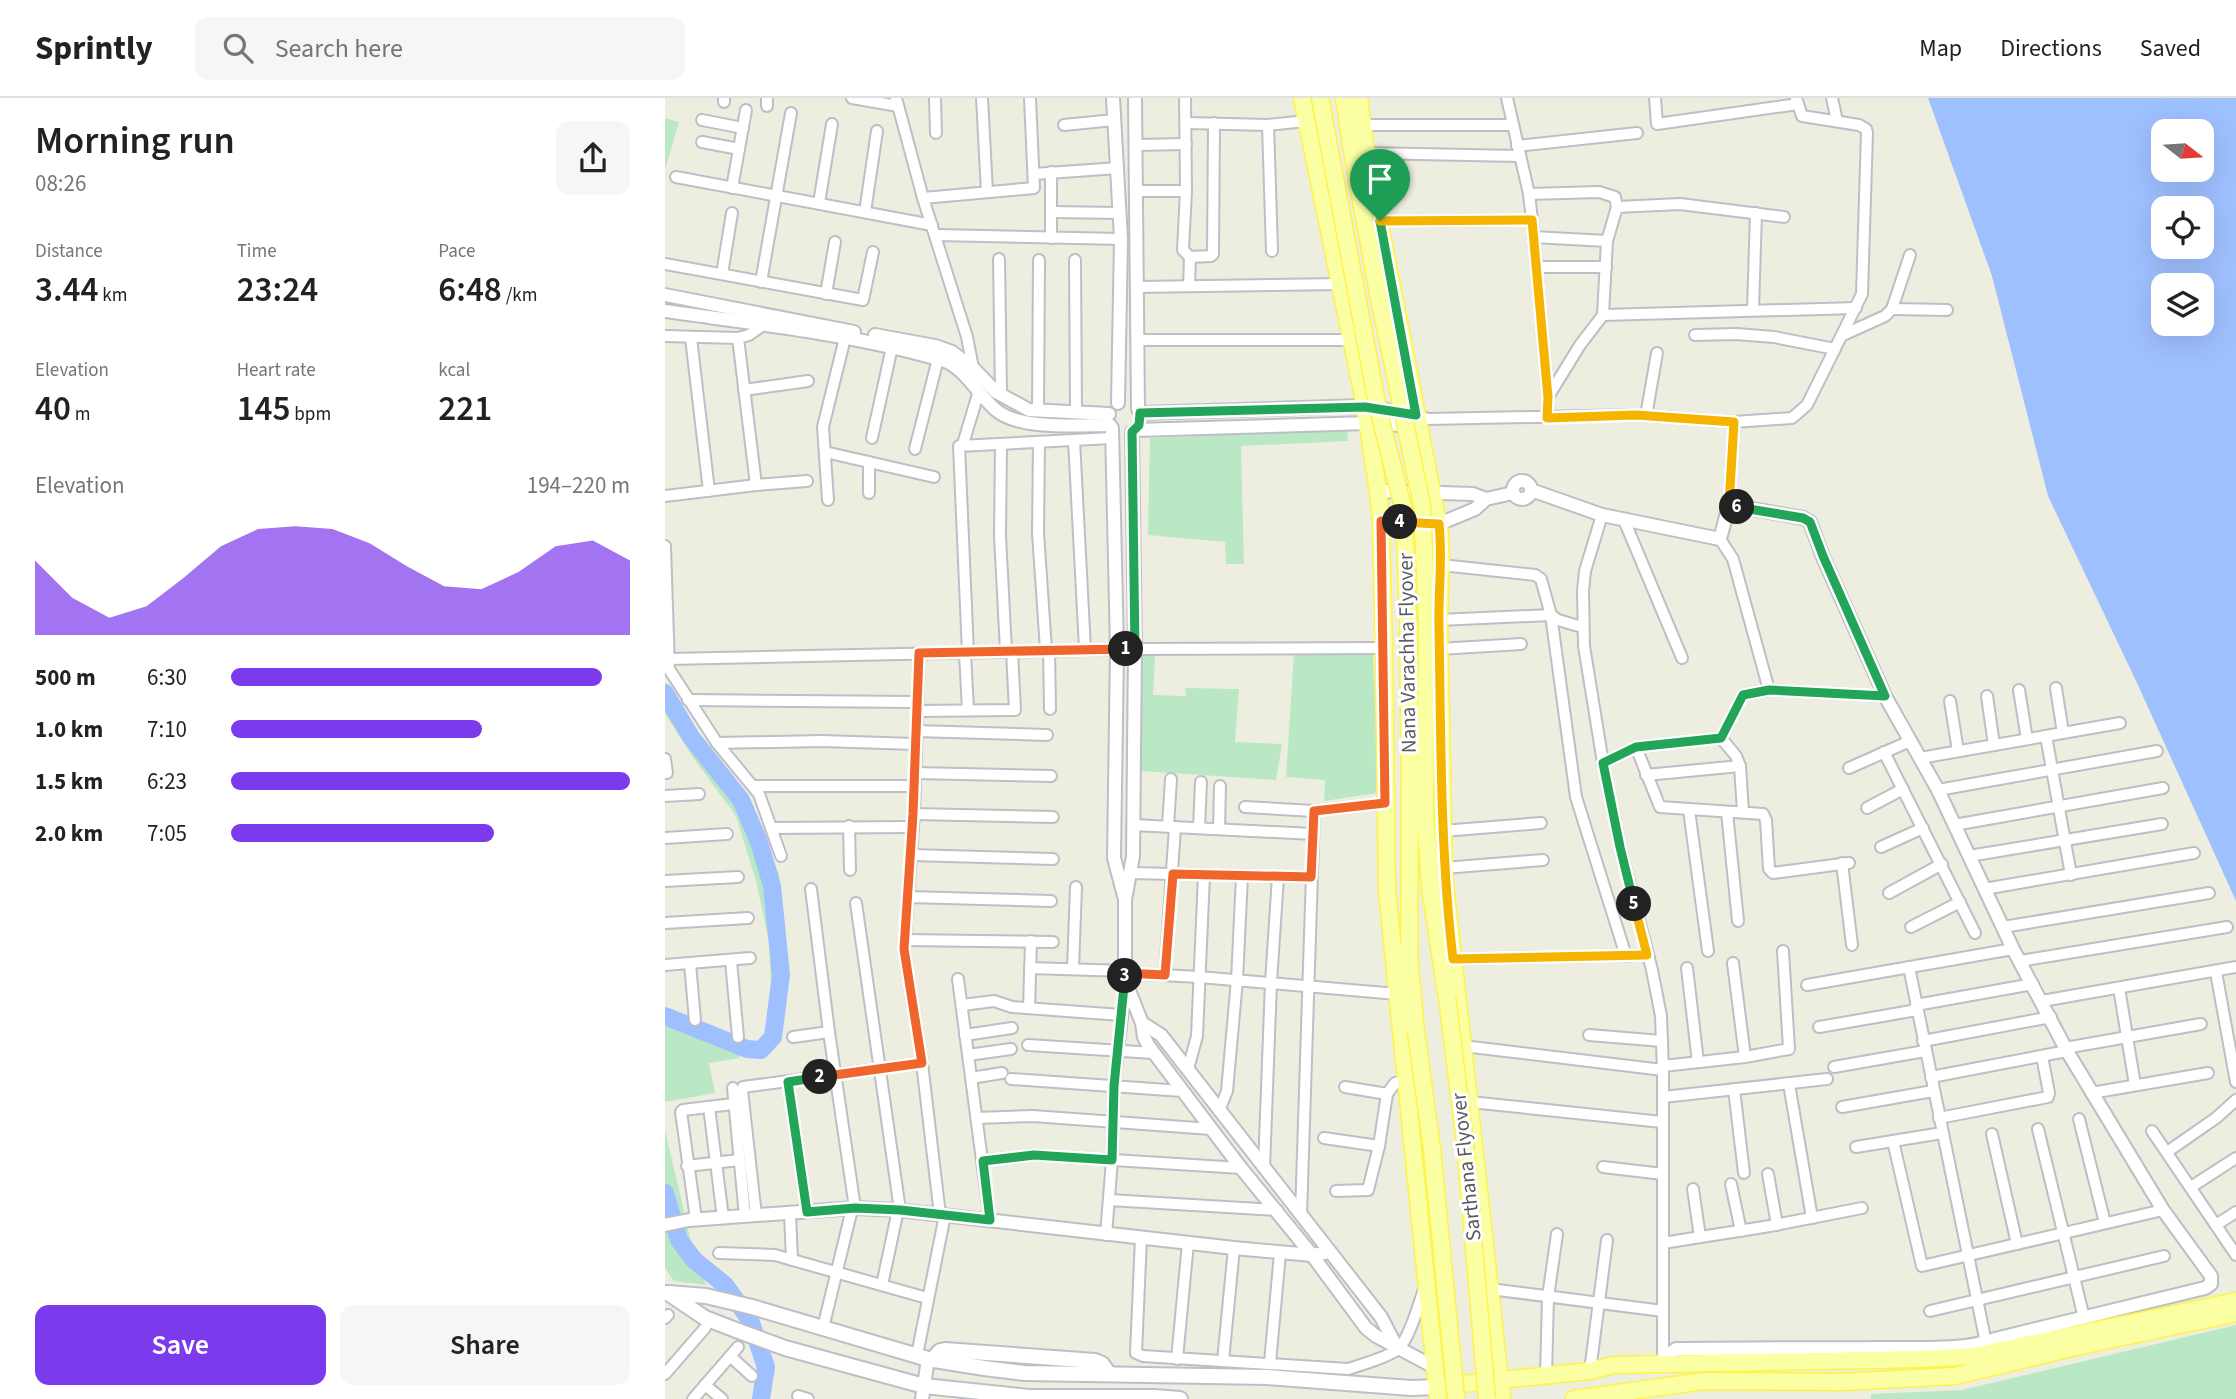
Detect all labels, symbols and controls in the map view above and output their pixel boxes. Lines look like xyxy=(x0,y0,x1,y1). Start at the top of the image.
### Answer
search box xyxy=(195,17,685,80)
text: Sprintly xyxy=(35,25,153,72)
icon: search xyxy=(219,29,257,67)
text: Search here xyxy=(275,30,403,67)
text: Map xyxy=(1919,31,1962,66)
text: Directions xyxy=(2000,31,2102,66)
text: Saved xyxy=(2140,31,2201,66)
text: Morning run xyxy=(35,114,235,168)
north arrow xyxy=(2151,119,2214,182)
map controls xyxy=(2151,119,2214,336)
button: share xyxy=(556,121,630,195)
pin xyxy=(1350,149,1410,221)
icon: arrive xyxy=(1361,160,1399,198)
text: 08:26 xyxy=(35,167,86,200)
button: locate xyxy=(2151,196,2214,259)
text: Distance xyxy=(35,238,103,265)
text: Time xyxy=(237,238,277,265)
text: Pace xyxy=(438,238,476,265)
text: 3.44 xyxy=(35,265,99,315)
text: 23:24 xyxy=(237,265,318,315)
text: 6:48 xyxy=(438,265,502,315)
button: layers xyxy=(2151,273,2214,336)
text: km xyxy=(99,282,127,309)
text: /km xyxy=(502,282,537,309)
text: Elevation xyxy=(35,357,109,384)
text: Heart rate xyxy=(237,357,316,384)
text: kcal xyxy=(438,357,470,384)
text: 40 xyxy=(35,384,71,434)
text: 145 xyxy=(237,384,291,434)
text: 221 xyxy=(438,384,492,434)
text: m xyxy=(71,401,90,428)
text: bpm xyxy=(291,401,331,428)
text: Elevation xyxy=(35,469,125,502)
text: 194–220 m xyxy=(527,469,630,502)
pin: 6 xyxy=(1719,490,1755,524)
text: 6 xyxy=(1731,493,1742,520)
pin: 4 xyxy=(1383,504,1417,540)
text: 4 xyxy=(1394,508,1405,535)
street label: Nana Varachha Flyover xyxy=(1390,552,1424,753)
pin: 1 xyxy=(1109,632,1143,666)
text: 1 xyxy=(1120,635,1131,662)
text: 500 m xyxy=(35,661,96,694)
text: 6:30 xyxy=(147,661,187,694)
text: 1.0 km xyxy=(35,713,103,746)
text: 7:10 xyxy=(147,713,187,746)
text: 1.5 km xyxy=(35,765,103,798)
text: 6:23 xyxy=(147,765,187,798)
text: 2.0 km xyxy=(35,817,103,850)
text: 7:05 xyxy=(147,817,187,850)
pin: 5 xyxy=(1616,886,1651,922)
text: 5 xyxy=(1628,890,1639,917)
pin: 3 xyxy=(1107,958,1142,994)
text: 3 xyxy=(1119,962,1130,989)
pin: 2 xyxy=(803,1060,837,1094)
text: 2 xyxy=(814,1063,825,1090)
street label: Sarthana Flyover xyxy=(1443,1091,1489,1242)
button: Save xyxy=(35,1305,326,1385)
button: Share xyxy=(340,1305,630,1385)

